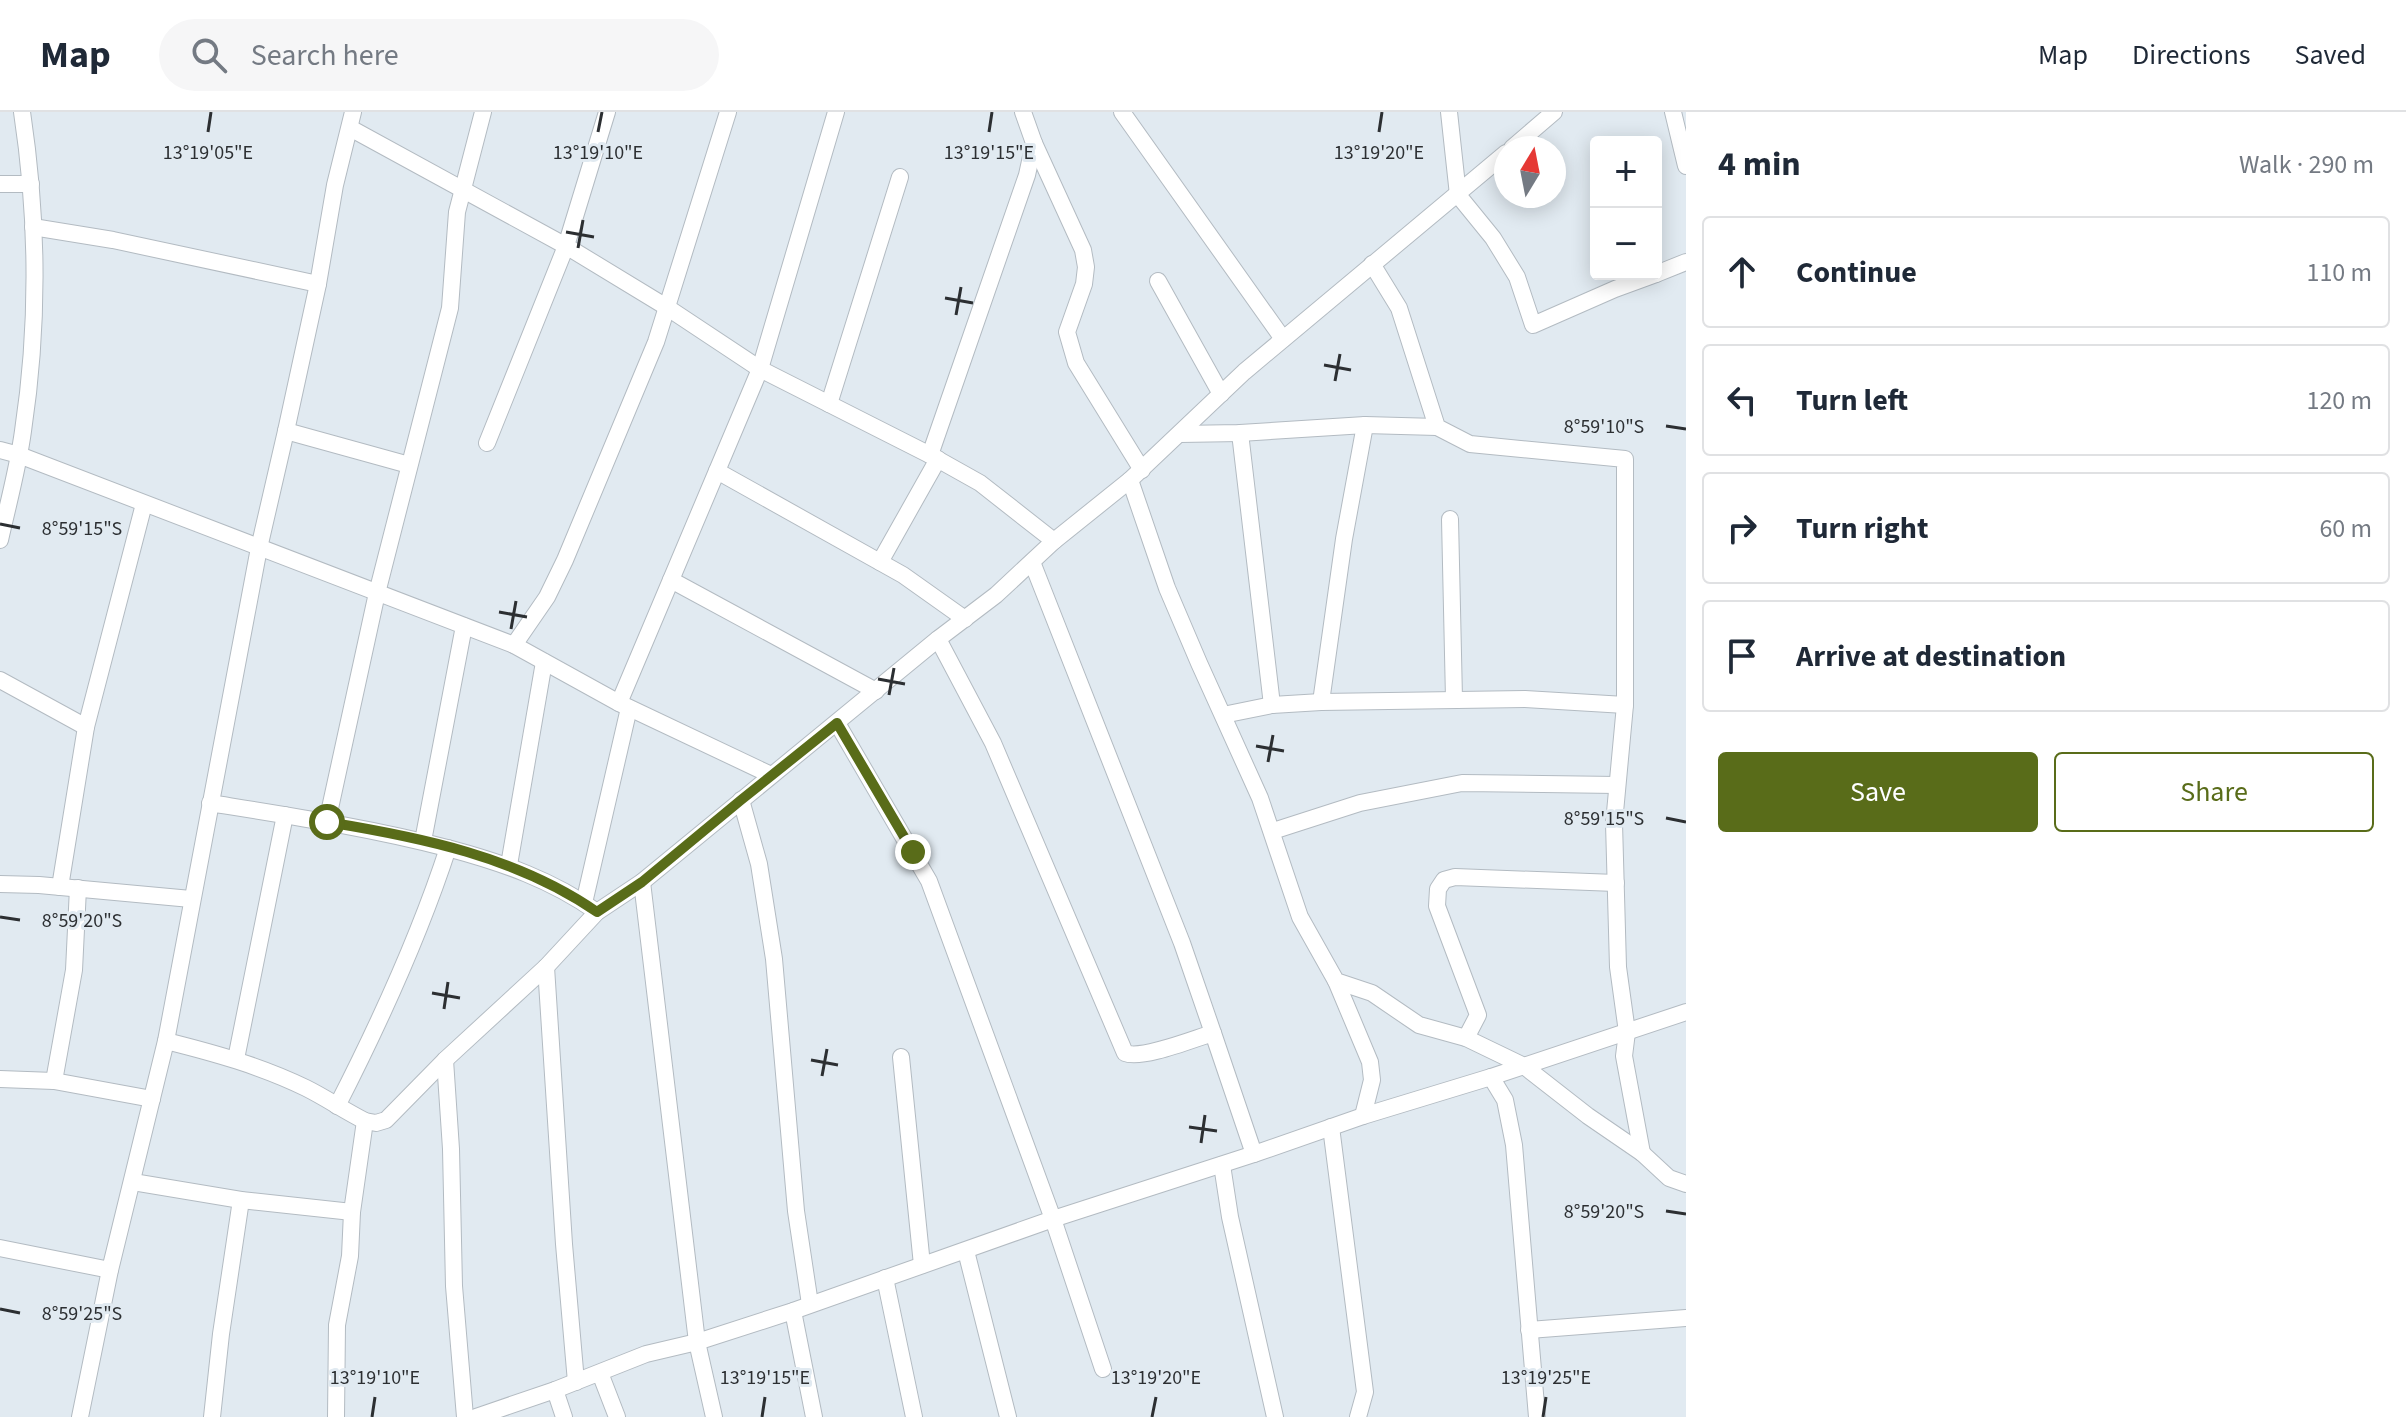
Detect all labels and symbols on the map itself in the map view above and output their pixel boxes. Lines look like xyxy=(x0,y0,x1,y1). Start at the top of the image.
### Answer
north arrow xyxy=(1494,136,1566,208)
text: 13°19'05"E xyxy=(163,139,253,167)
text: 13°19'10"E xyxy=(553,139,643,167)
text: 13°19'15"E xyxy=(944,139,1034,167)
text: 13°19'20"E xyxy=(1334,139,1424,167)
text: 8°59'10"S xyxy=(1564,413,1644,441)
text: 8°59'15"S xyxy=(42,515,122,543)
route start xyxy=(309,804,345,840)
text: 8°59'15"S xyxy=(1564,805,1644,833)
route end xyxy=(895,834,931,870)
text: 8°59'20"S xyxy=(42,907,122,935)
text: 8°59'20"S xyxy=(1564,1198,1644,1226)
text: 8°59'25"S xyxy=(42,1300,122,1328)
text: 13°19'10"E xyxy=(330,1364,420,1392)
text: 13°19'15"E xyxy=(720,1364,810,1392)
text: 13°19'20"E xyxy=(1111,1364,1201,1392)
text: 13°19'25"E xyxy=(1501,1364,1591,1392)

